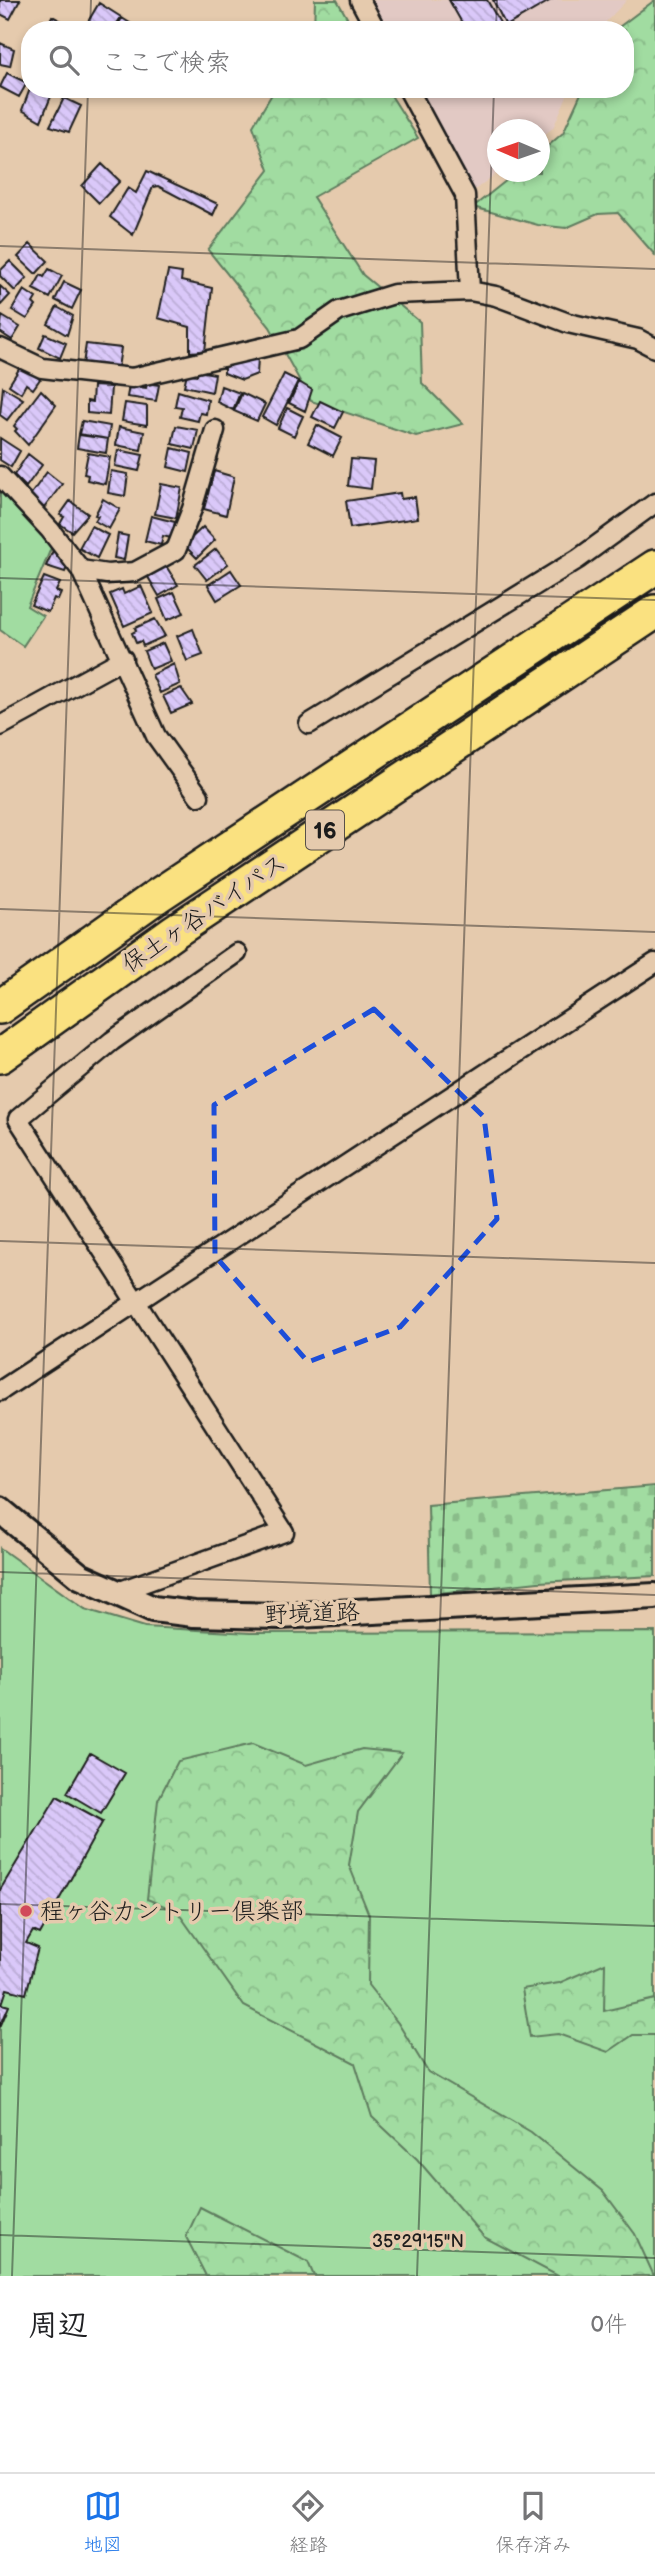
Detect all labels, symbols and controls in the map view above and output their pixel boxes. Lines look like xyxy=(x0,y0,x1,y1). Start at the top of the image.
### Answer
search box xyxy=(21,21,634,98)
icon: search xyxy=(45,41,83,79)
text: ここで検索 xyxy=(101,48,231,79)
north arrow xyxy=(487,119,550,182)
road number: 16 xyxy=(306,810,344,850)
street label: 保土ヶ谷バイパス xyxy=(117,848,292,979)
street label: 野境道路 xyxy=(264,1597,360,1630)
place label: 程ヶ谷カントリー倶楽部 xyxy=(40,1897,304,1926)
marker: 程ヶ谷カントリー倶楽部 xyxy=(18,1903,34,1919)
text: 35°29'15"N xyxy=(372,2231,464,2252)
text: 周辺 xyxy=(28,2308,88,2344)
text: 0件 xyxy=(590,2311,627,2339)
tab: 地図 xyxy=(84,2487,122,2557)
tab: 経路 xyxy=(289,2487,327,2557)
tab: 保存済み xyxy=(495,2487,571,2557)

